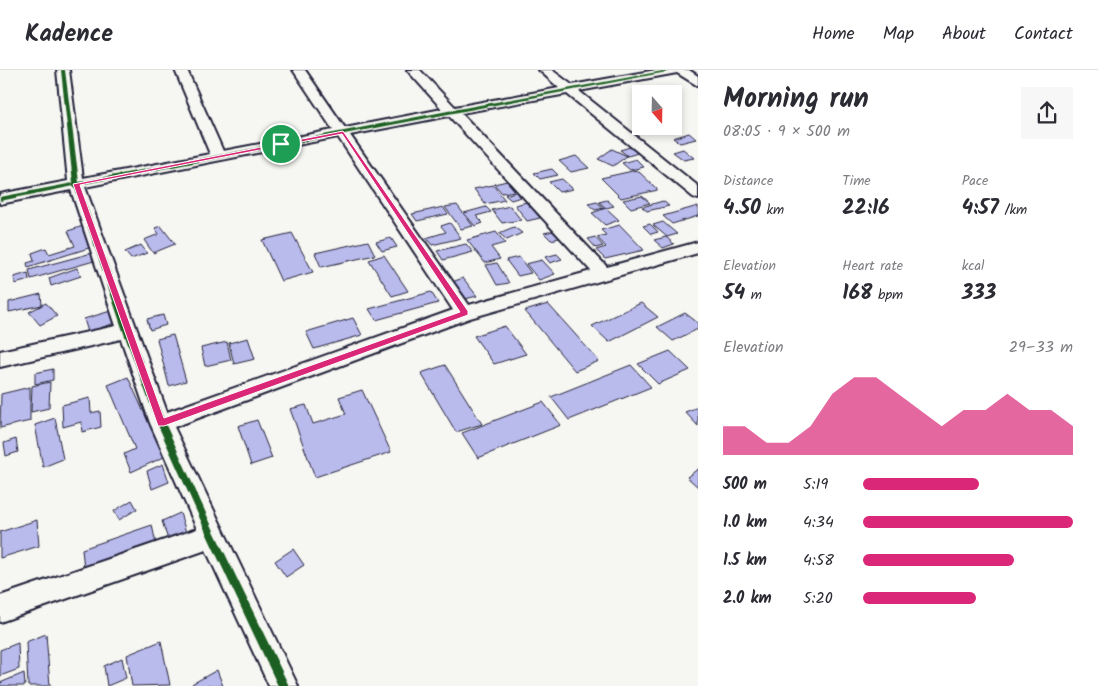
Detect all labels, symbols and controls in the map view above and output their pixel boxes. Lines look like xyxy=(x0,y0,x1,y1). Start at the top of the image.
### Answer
text: Kadence xyxy=(25,15,113,54)
text: Home xyxy=(812,20,855,49)
text: Map xyxy=(883,20,914,49)
text: About xyxy=(942,20,986,49)
text: Contact xyxy=(1014,20,1073,49)
text: Morning run xyxy=(723,77,869,122)
north arrow xyxy=(632,85,682,135)
map controls xyxy=(632,85,682,135)
button: share xyxy=(1021,87,1073,139)
text: 08:05 · 9 × 500 m xyxy=(723,119,850,144)
pin xyxy=(260,123,302,165)
icon: arrive xyxy=(267,130,295,158)
text: Distance xyxy=(723,170,773,192)
text: Time xyxy=(842,170,871,192)
text: Pace xyxy=(962,170,988,192)
text: 4.50 xyxy=(723,192,761,225)
text: 22:16 xyxy=(842,192,890,225)
text: 4:57 xyxy=(962,192,999,225)
text: km xyxy=(761,199,784,221)
text: /km xyxy=(999,199,1027,221)
text: Elevation xyxy=(723,255,776,277)
text: Heart rate xyxy=(842,255,903,277)
text: kcal xyxy=(962,255,984,277)
text: 54 xyxy=(723,277,745,310)
text: 168 xyxy=(842,277,872,310)
text: 333 xyxy=(962,277,996,310)
text: m xyxy=(745,284,762,306)
text: bpm xyxy=(872,284,903,306)
text: Elevation xyxy=(723,335,784,360)
text: 29–33 m xyxy=(1009,335,1073,360)
text: 500 m xyxy=(723,472,767,497)
text: 5:19 xyxy=(803,472,828,497)
text: 1.0 km xyxy=(723,510,767,535)
text: 4:34 xyxy=(803,510,834,535)
text: 1.5 km xyxy=(723,548,767,573)
text: 4:58 xyxy=(803,548,834,573)
text: 2.0 km xyxy=(723,586,771,611)
text: 5:20 xyxy=(803,586,833,611)

